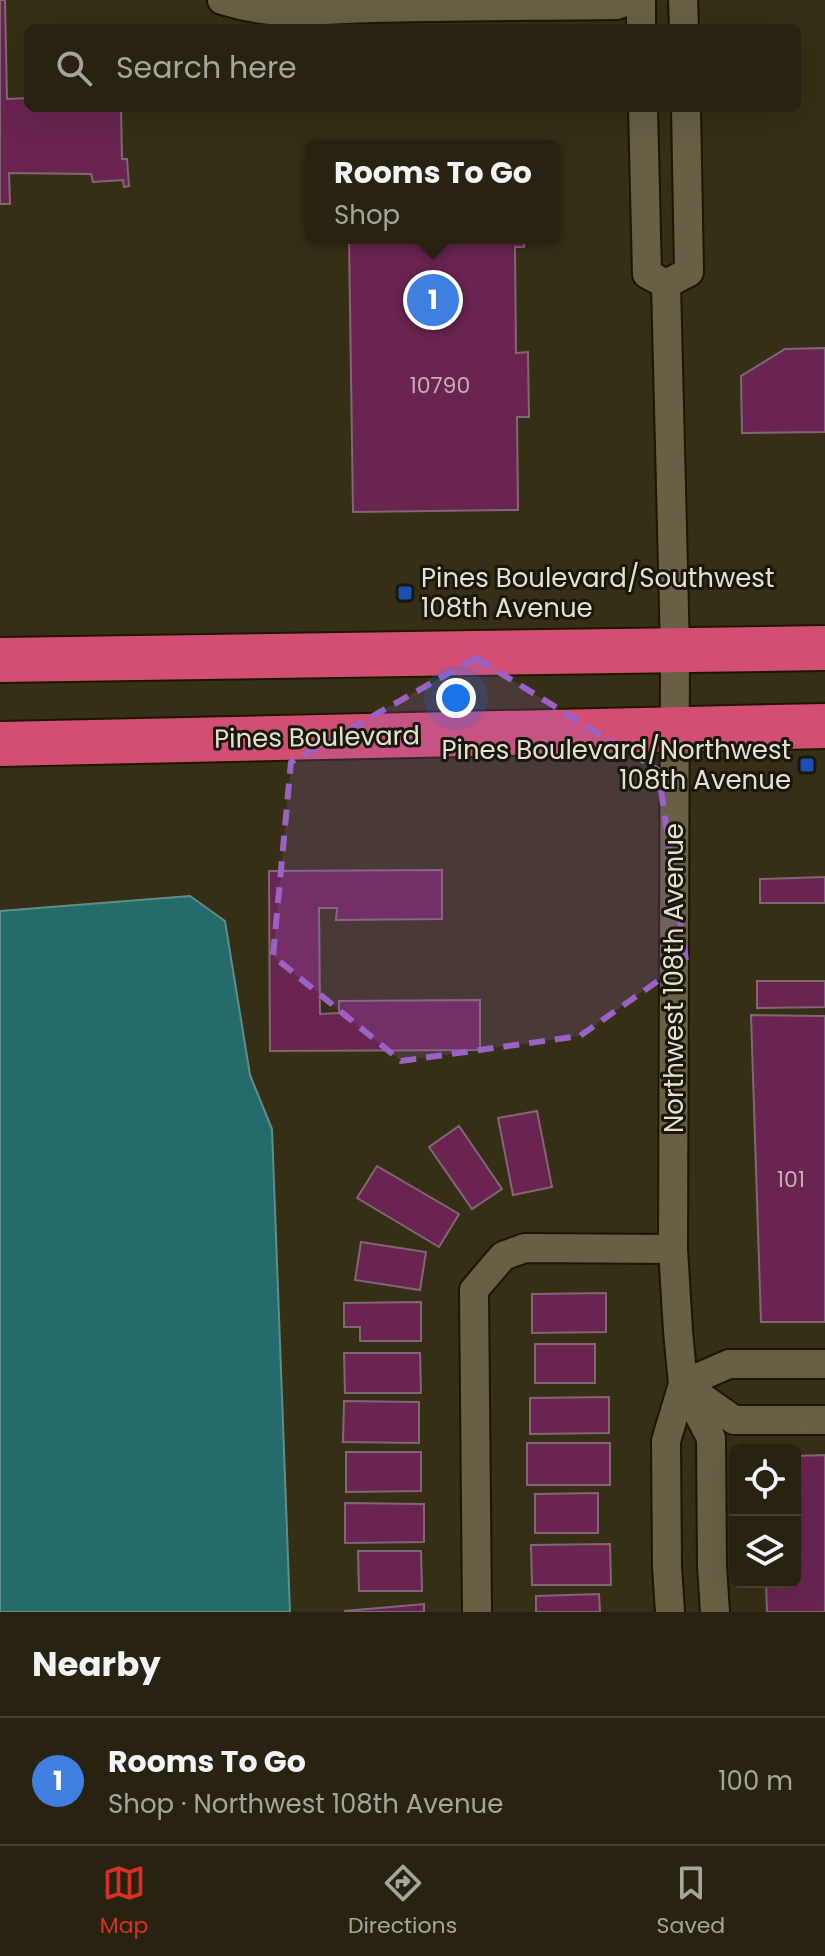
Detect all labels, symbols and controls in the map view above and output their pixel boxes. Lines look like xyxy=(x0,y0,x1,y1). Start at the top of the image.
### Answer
search box xyxy=(24,24,801,112)
icon: search xyxy=(52,46,96,90)
text: Search here xyxy=(116,46,297,89)
popup xyxy=(305,140,561,244)
text: Rooms To Go xyxy=(334,151,532,194)
text: Shop xyxy=(334,197,400,233)
pin: 1 xyxy=(407,270,459,330)
house number: 10790 xyxy=(410,370,470,401)
place label: Pines Boulevard/Southwest 108th Avenue xyxy=(421,560,774,626)
marker: Pines Boulevard/Southwest 108th Avenue xyxy=(396,584,414,602)
your location xyxy=(436,678,476,718)
street label: Pines Boulevard xyxy=(214,717,420,757)
place label: Pines Boulevard/Northwest 108th Avenue xyxy=(442,732,791,798)
marker: Pines Boulevard/Northwest 108th Avenue xyxy=(798,756,816,774)
street label: Northwest 108th Avenue xyxy=(656,823,692,1133)
house number: 101 xyxy=(777,1164,805,1195)
map controls xyxy=(729,1444,801,1588)
button: locate xyxy=(729,1444,801,1516)
button: layers xyxy=(729,1516,801,1588)
text: Nearby xyxy=(32,1640,161,1688)
text: Rooms To Go xyxy=(108,1740,306,1783)
text: 1 xyxy=(53,1763,63,1799)
text: 100 m xyxy=(718,1763,793,1799)
text: Shop · Northwest 108th Avenue xyxy=(108,1786,503,1822)
tab: Map xyxy=(100,1861,148,1942)
tab: Directions xyxy=(348,1861,457,1942)
tab: Saved xyxy=(657,1861,725,1942)

